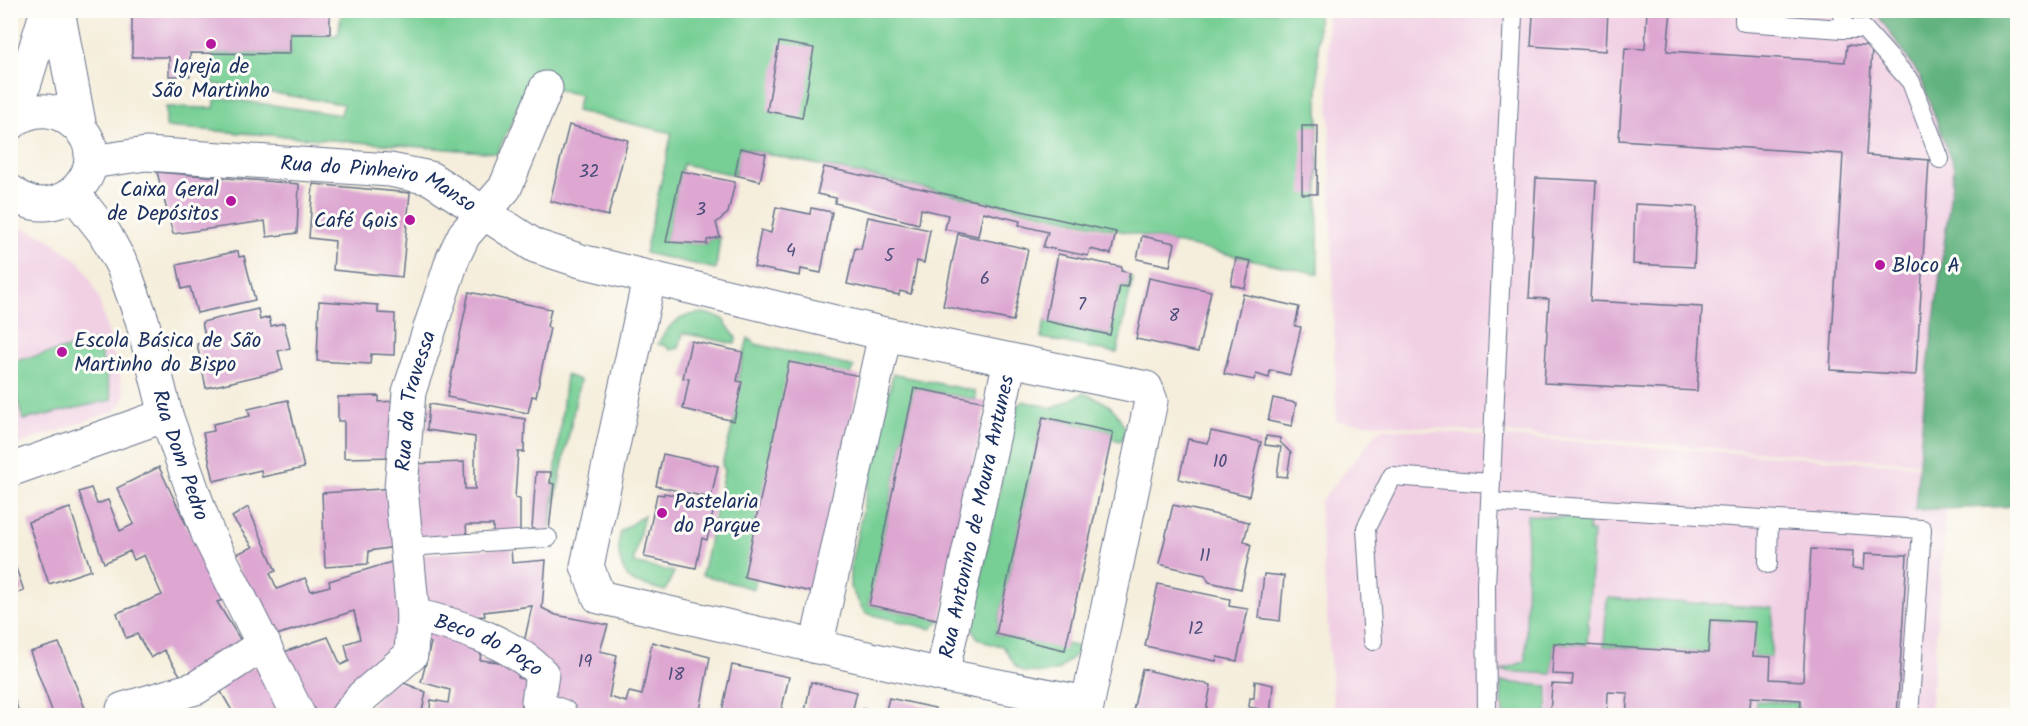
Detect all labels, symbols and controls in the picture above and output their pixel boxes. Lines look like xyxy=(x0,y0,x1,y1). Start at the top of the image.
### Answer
marker: Igreja de São Martinho xyxy=(204,37,218,51)
place label: Igreja de São Martinho xyxy=(152,51,270,108)
street label: Rua do Pinheiro Manso xyxy=(279,148,482,222)
house number: 32 xyxy=(579,158,599,187)
place label: Caixa Geral de Depósitos xyxy=(108,174,219,231)
marker: Caixa Geral de Depósitos xyxy=(224,194,238,208)
house number: 3 xyxy=(696,196,706,225)
place label: Café Gois xyxy=(314,205,398,238)
marker: Café Gois xyxy=(403,213,417,227)
house number: 4 xyxy=(786,237,796,266)
house number: 5 xyxy=(884,242,895,271)
place label: Bloco A xyxy=(1892,250,1960,283)
marker: Bloco A xyxy=(1873,258,1887,272)
house number: 6 xyxy=(980,265,990,294)
house number: 7 xyxy=(1078,291,1087,320)
house number: 8 xyxy=(1169,302,1180,331)
place label: Escola Básica de São Martinho do Bispo xyxy=(74,325,261,382)
street label: Rua da Travessa xyxy=(387,326,446,473)
marker: Escola Básica de São Martinho do Bispo xyxy=(55,345,69,359)
street label: Rua Antonino de Moura Antunes xyxy=(931,372,1024,662)
street label: Rua Dom Pedro xyxy=(142,386,217,525)
house number: 10 xyxy=(1213,448,1227,477)
place label: Pastelaria do Parque xyxy=(674,486,761,543)
marker: Pastelaria do Parque xyxy=(655,506,669,520)
house number: 11 xyxy=(1199,542,1211,571)
street label: Beco do Poço xyxy=(430,606,551,685)
house number: 12 xyxy=(1188,615,1204,644)
house number: 19 xyxy=(578,648,592,677)
house number: 18 xyxy=(668,661,684,690)

